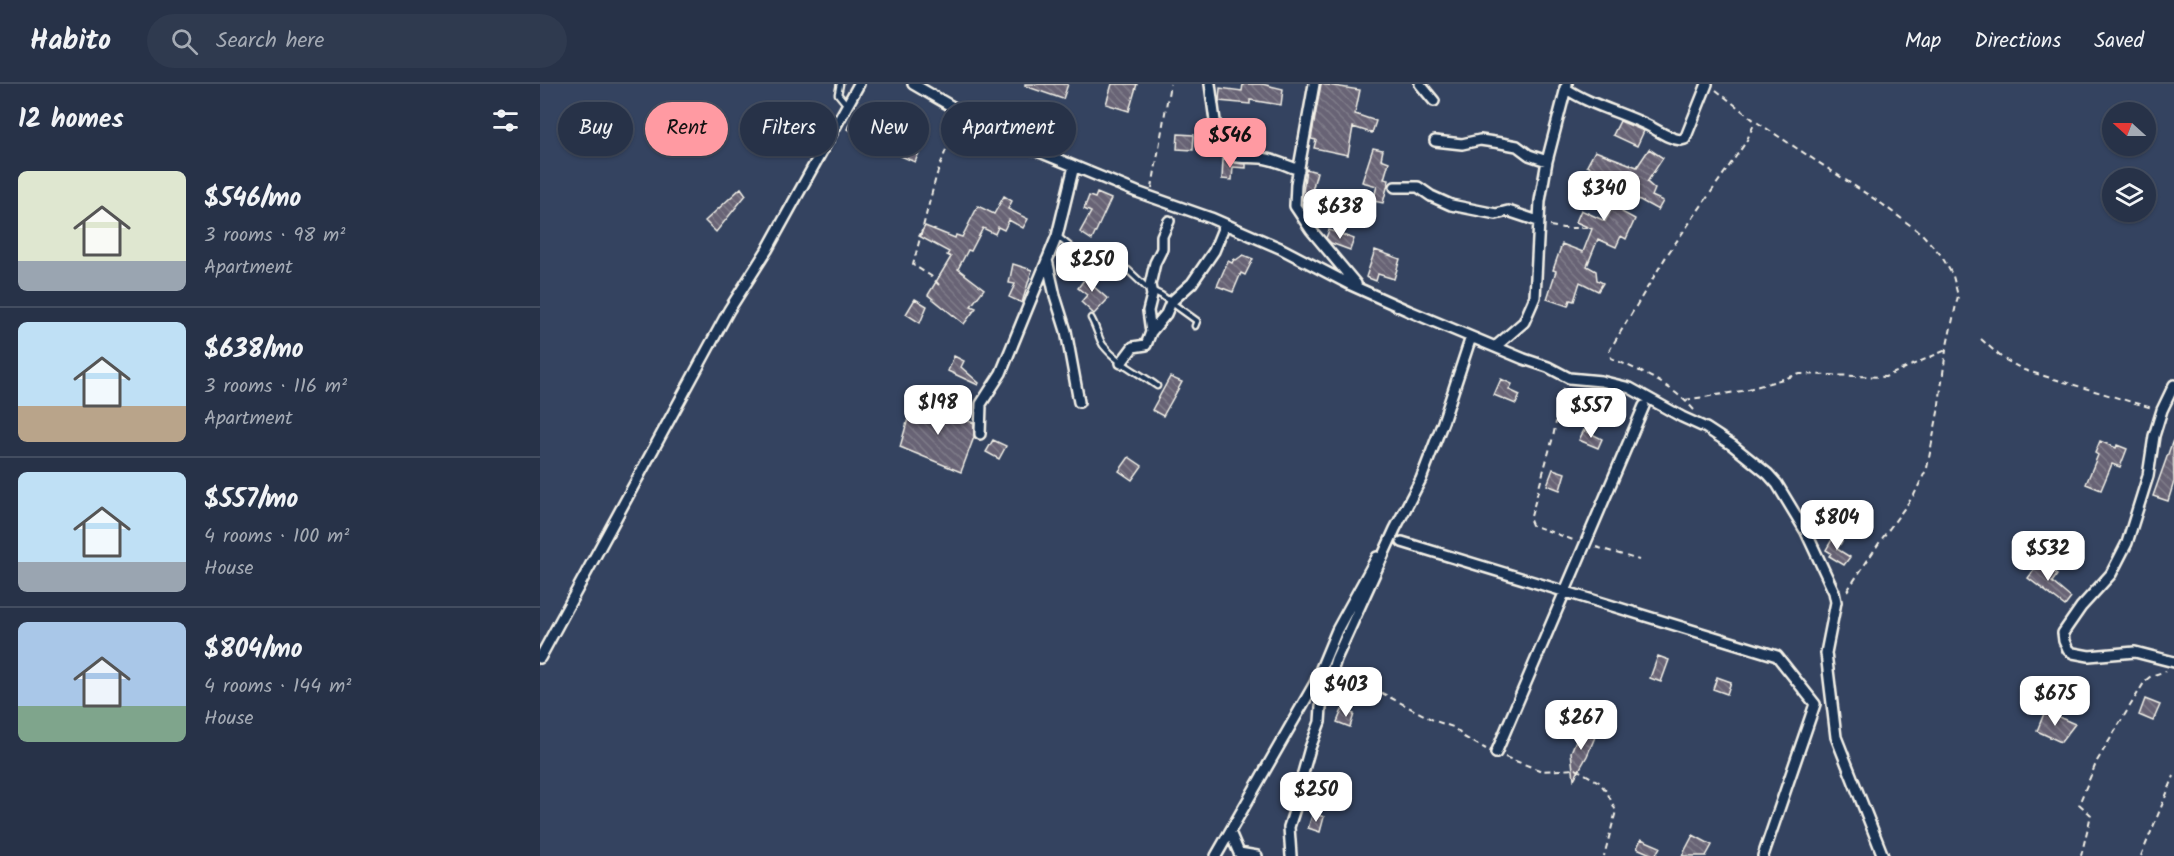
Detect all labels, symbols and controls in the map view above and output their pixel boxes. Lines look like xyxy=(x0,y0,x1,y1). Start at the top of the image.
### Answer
search box xyxy=(147,14,567,68)
text: Habito xyxy=(30,19,111,64)
text: Search here xyxy=(216,24,325,59)
icon: search xyxy=(168,25,201,58)
text: Map xyxy=(1905,25,1941,58)
text: Directions xyxy=(1974,25,2061,58)
text: Saved xyxy=(2094,25,2144,58)
text: 12 homes xyxy=(18,99,124,141)
chip: Buy xyxy=(558,102,633,156)
chip: Rent xyxy=(645,102,728,156)
chip: Filters xyxy=(740,102,837,156)
chip: New xyxy=(849,102,929,156)
chip: Apartment xyxy=(941,102,1076,156)
north arrow xyxy=(2102,102,2156,156)
map controls xyxy=(2102,102,2156,222)
icon: filters xyxy=(489,104,522,137)
pin: $546 xyxy=(1194,118,1266,169)
text: $546 xyxy=(1208,121,1252,153)
button: layers xyxy=(2102,168,2156,222)
pin: $340 xyxy=(1568,171,1640,222)
text: $340 xyxy=(1582,174,1626,206)
text: $546/mo xyxy=(204,178,301,220)
pin: $638 xyxy=(1304,189,1376,240)
text: $638 xyxy=(1317,192,1363,224)
icon: home xyxy=(66,195,138,267)
text: 3 rooms · 98 m² xyxy=(204,220,345,252)
pin: $250 xyxy=(1056,242,1128,293)
text: $250 xyxy=(1070,245,1114,277)
text: Apartment xyxy=(204,252,293,284)
text: $638/mo xyxy=(204,329,304,371)
icon: home xyxy=(66,346,138,418)
text: 3 rooms · 116 m² xyxy=(204,371,347,403)
pin: $198 xyxy=(902,385,974,436)
text: $198 xyxy=(918,388,958,420)
pin: $557 xyxy=(1555,388,1627,439)
text: $557 xyxy=(1570,391,1612,423)
text: Apartment xyxy=(204,403,293,435)
text: $557/mo xyxy=(204,479,298,521)
icon: home xyxy=(66,496,138,568)
pin: $804 xyxy=(1801,500,1873,551)
text: $804 xyxy=(1815,503,1859,535)
text: 4 rooms · 100 m² xyxy=(204,521,349,553)
pin: $532 xyxy=(2012,531,2084,582)
text: $532 xyxy=(2026,534,2070,566)
text: House xyxy=(204,553,254,585)
text: $804/mo xyxy=(204,629,303,671)
icon: home xyxy=(66,646,138,718)
pin: $403 xyxy=(1310,667,1382,718)
text: $403 xyxy=(1324,670,1368,702)
text: 4 rooms · 144 m² xyxy=(204,671,351,703)
pin: $675 xyxy=(2019,676,2091,727)
text: $675 xyxy=(2034,679,2076,711)
pin: $267 xyxy=(1545,700,1617,751)
text: House xyxy=(204,703,254,735)
text: $267 xyxy=(1559,703,1603,735)
pin: $250 xyxy=(1280,772,1352,823)
text: $250 xyxy=(1294,775,1338,807)

